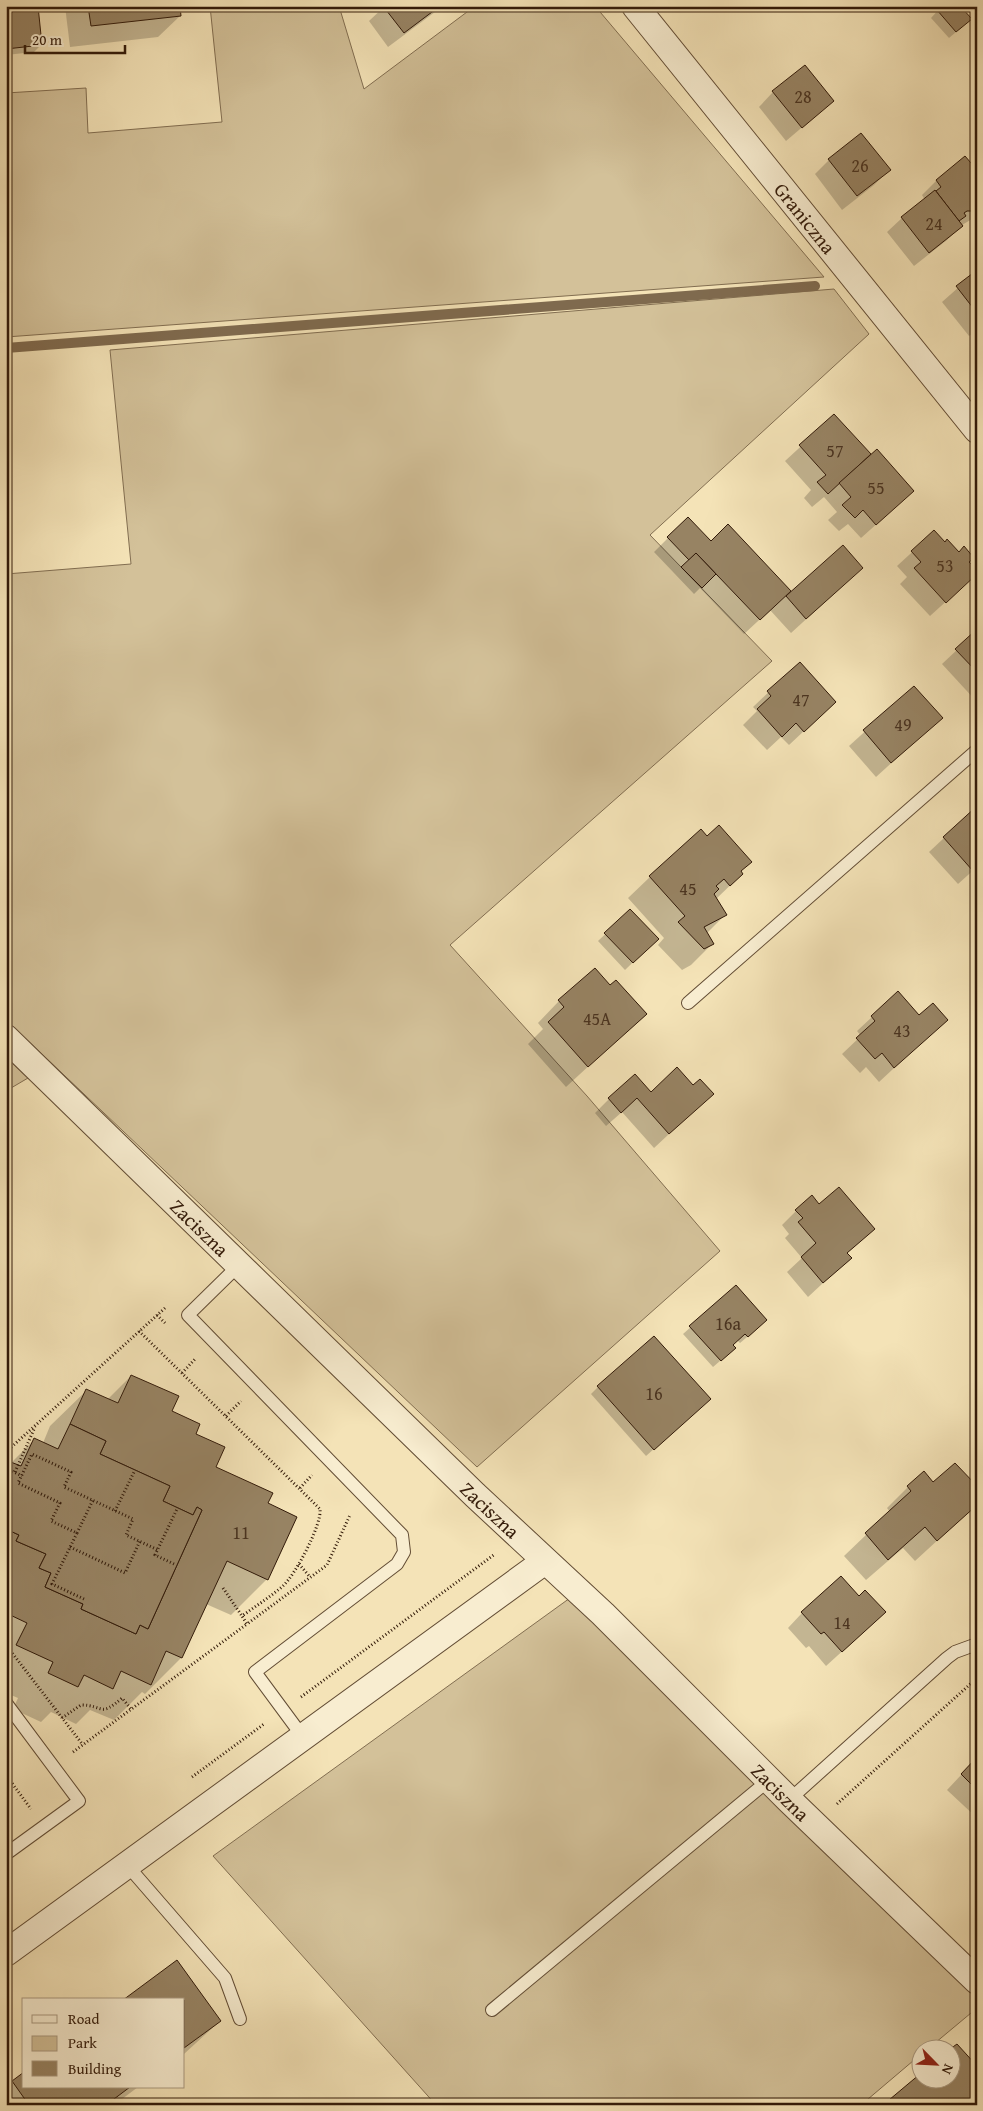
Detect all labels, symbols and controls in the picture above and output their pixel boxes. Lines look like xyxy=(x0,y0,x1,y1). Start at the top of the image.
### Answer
scale bar xyxy=(25,22,125,54)
text: 20 m xyxy=(32,29,63,50)
house number: 28 xyxy=(794,83,812,110)
house number: 26 xyxy=(851,152,869,179)
street label: Graniczna xyxy=(768,176,844,260)
house number: 24 xyxy=(925,210,943,237)
house number: 57 xyxy=(826,437,844,464)
house number: 55 xyxy=(867,474,885,501)
house number: 53 xyxy=(936,552,954,579)
house number: 47 xyxy=(792,686,810,713)
house number: 49 xyxy=(894,711,912,738)
house number: 45 xyxy=(679,875,697,902)
house number: 45A xyxy=(583,1005,611,1032)
house number: 43 xyxy=(893,1017,911,1044)
street label: Zaciszna xyxy=(164,1192,236,1263)
house number: 16a xyxy=(715,1310,741,1337)
house number: 16 xyxy=(645,1380,663,1407)
street label: Zaciszna xyxy=(454,1474,527,1545)
house number: 11 xyxy=(232,1519,250,1546)
house number: 14 xyxy=(833,1609,851,1636)
street label: Zaciszna xyxy=(745,1756,817,1828)
legend xyxy=(22,1998,185,2088)
text: Road xyxy=(68,2008,99,2029)
text: Park xyxy=(68,2032,97,2053)
north arrow xyxy=(910,2038,960,2088)
text: Building xyxy=(68,2058,122,2079)
text: N xyxy=(937,2061,959,2078)

